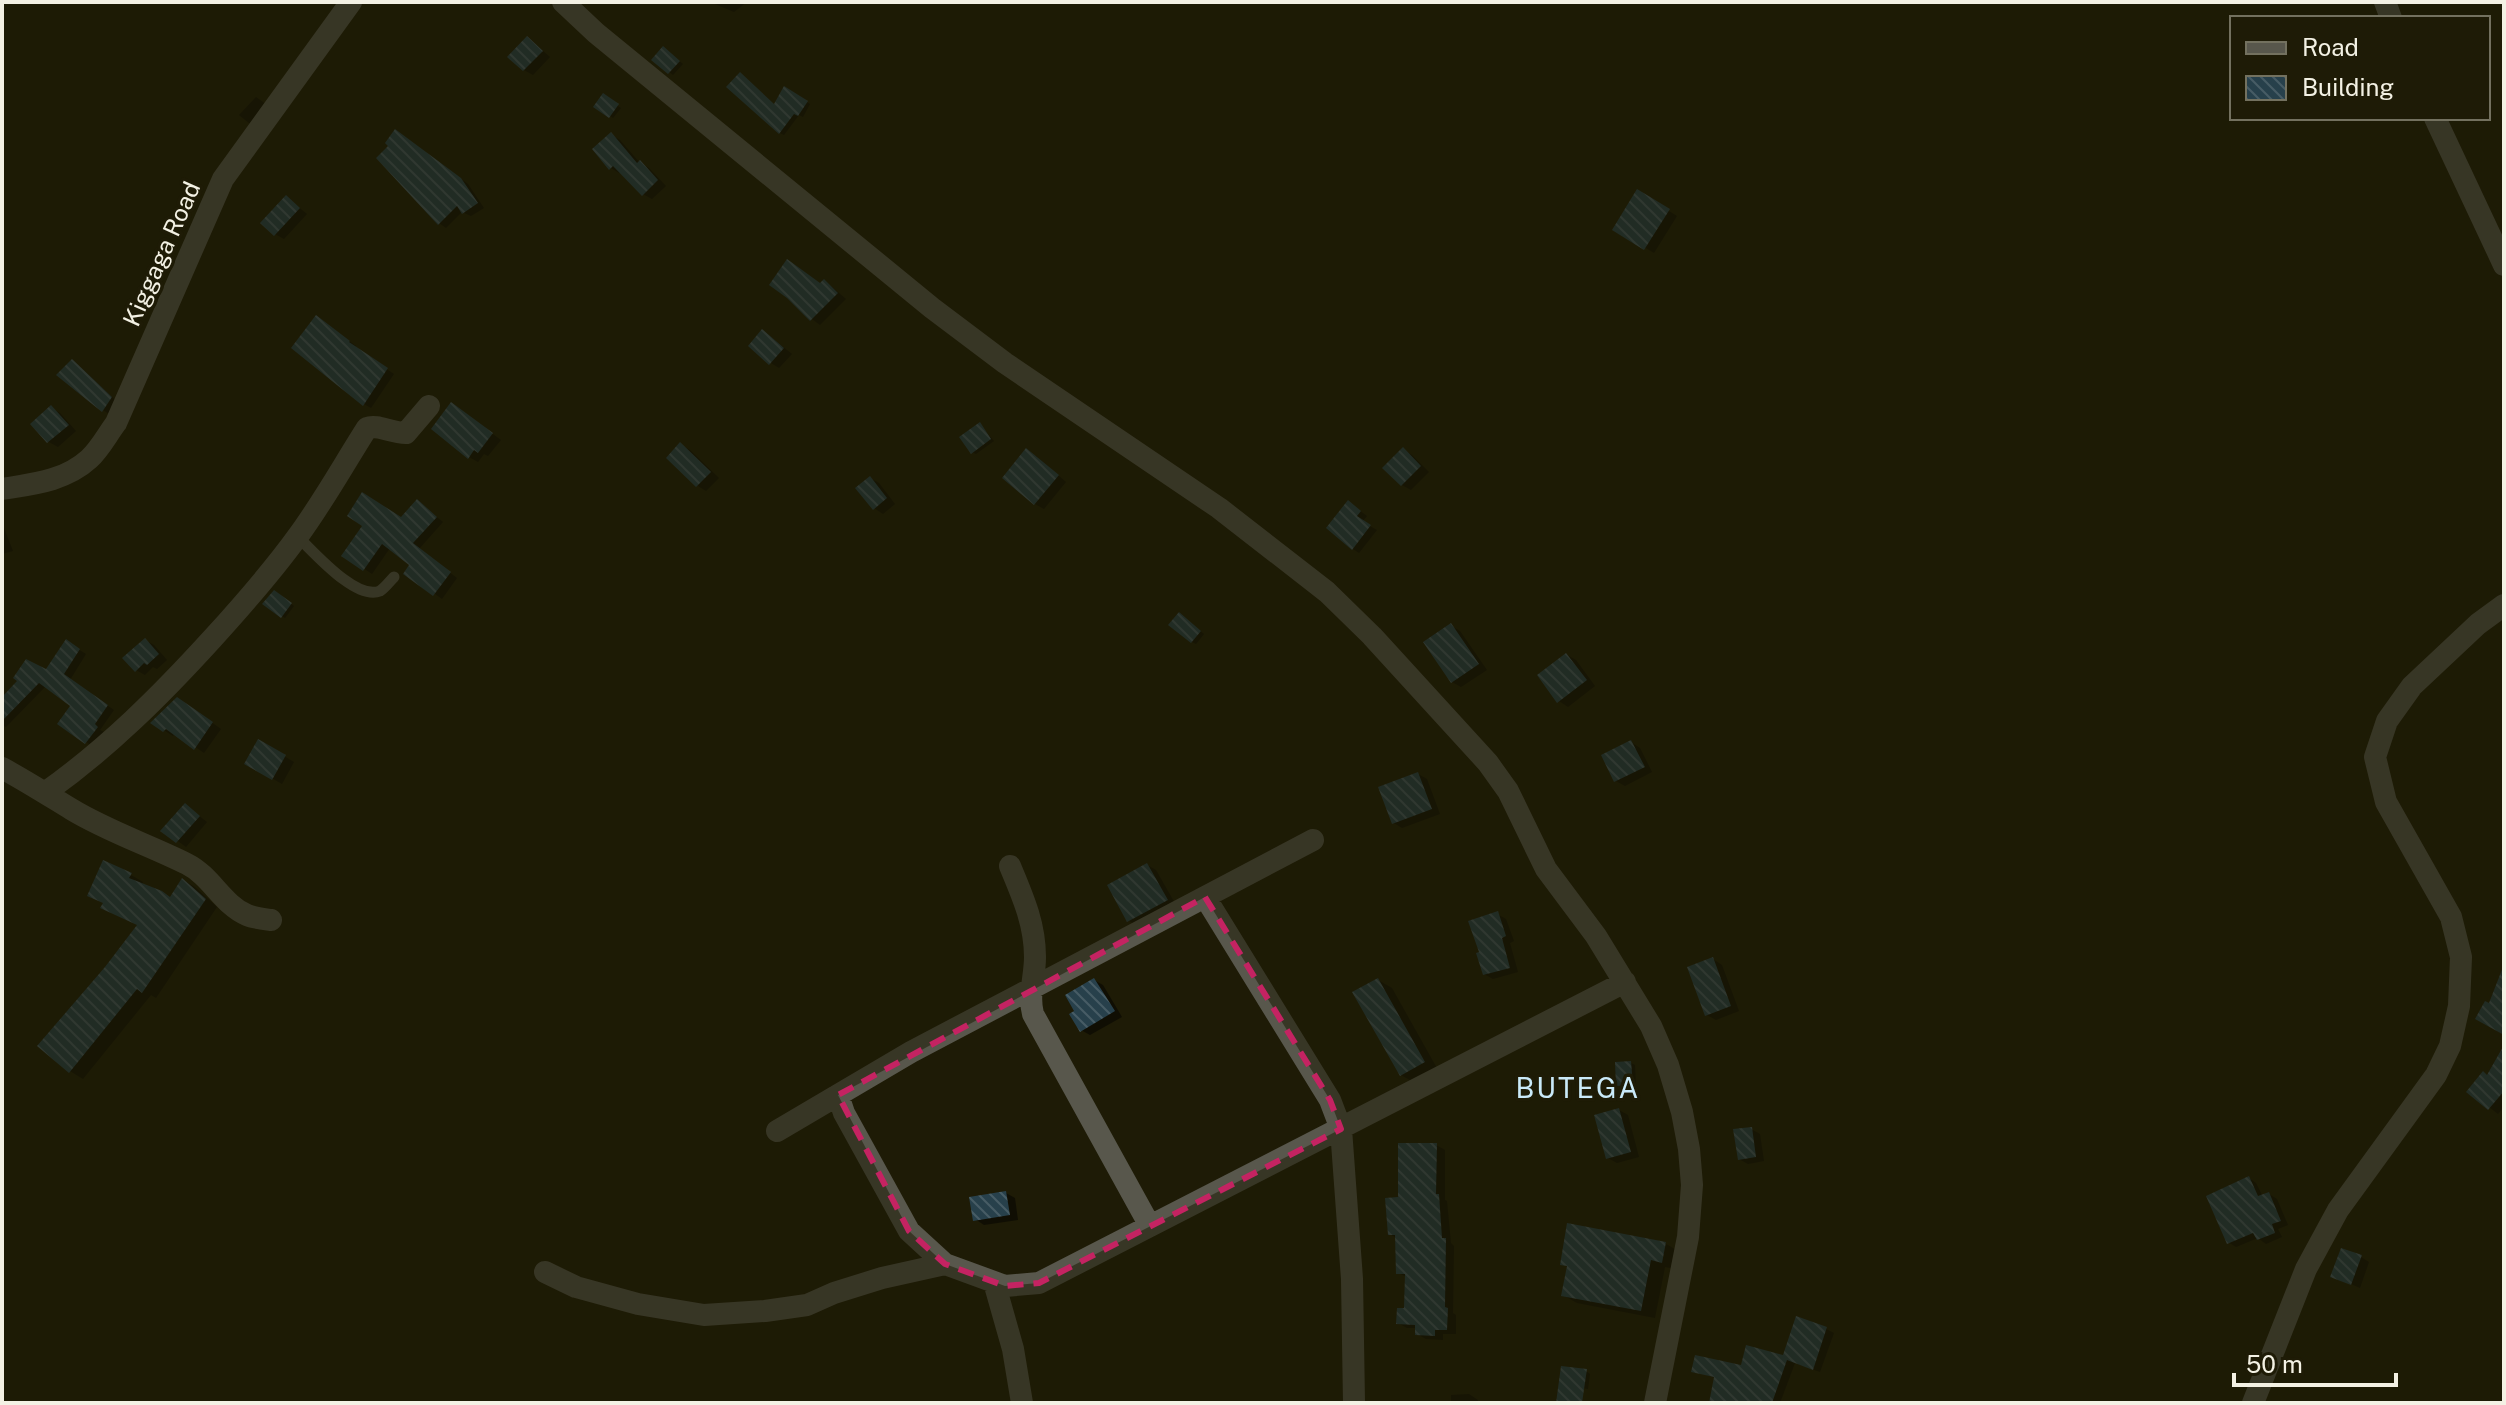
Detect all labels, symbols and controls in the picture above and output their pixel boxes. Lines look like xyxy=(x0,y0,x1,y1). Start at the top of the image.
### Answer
legend xyxy=(2230,16,2490,120)
text: Road xyxy=(2302,33,2359,61)
text: Building xyxy=(2302,73,2394,101)
street label: Kiggaga Road xyxy=(117,177,205,330)
district label: BUTEGA xyxy=(1516,1071,1640,1104)
scale bar xyxy=(2234,1337,2396,1387)
text: 50 m xyxy=(2246,1350,2303,1378)

